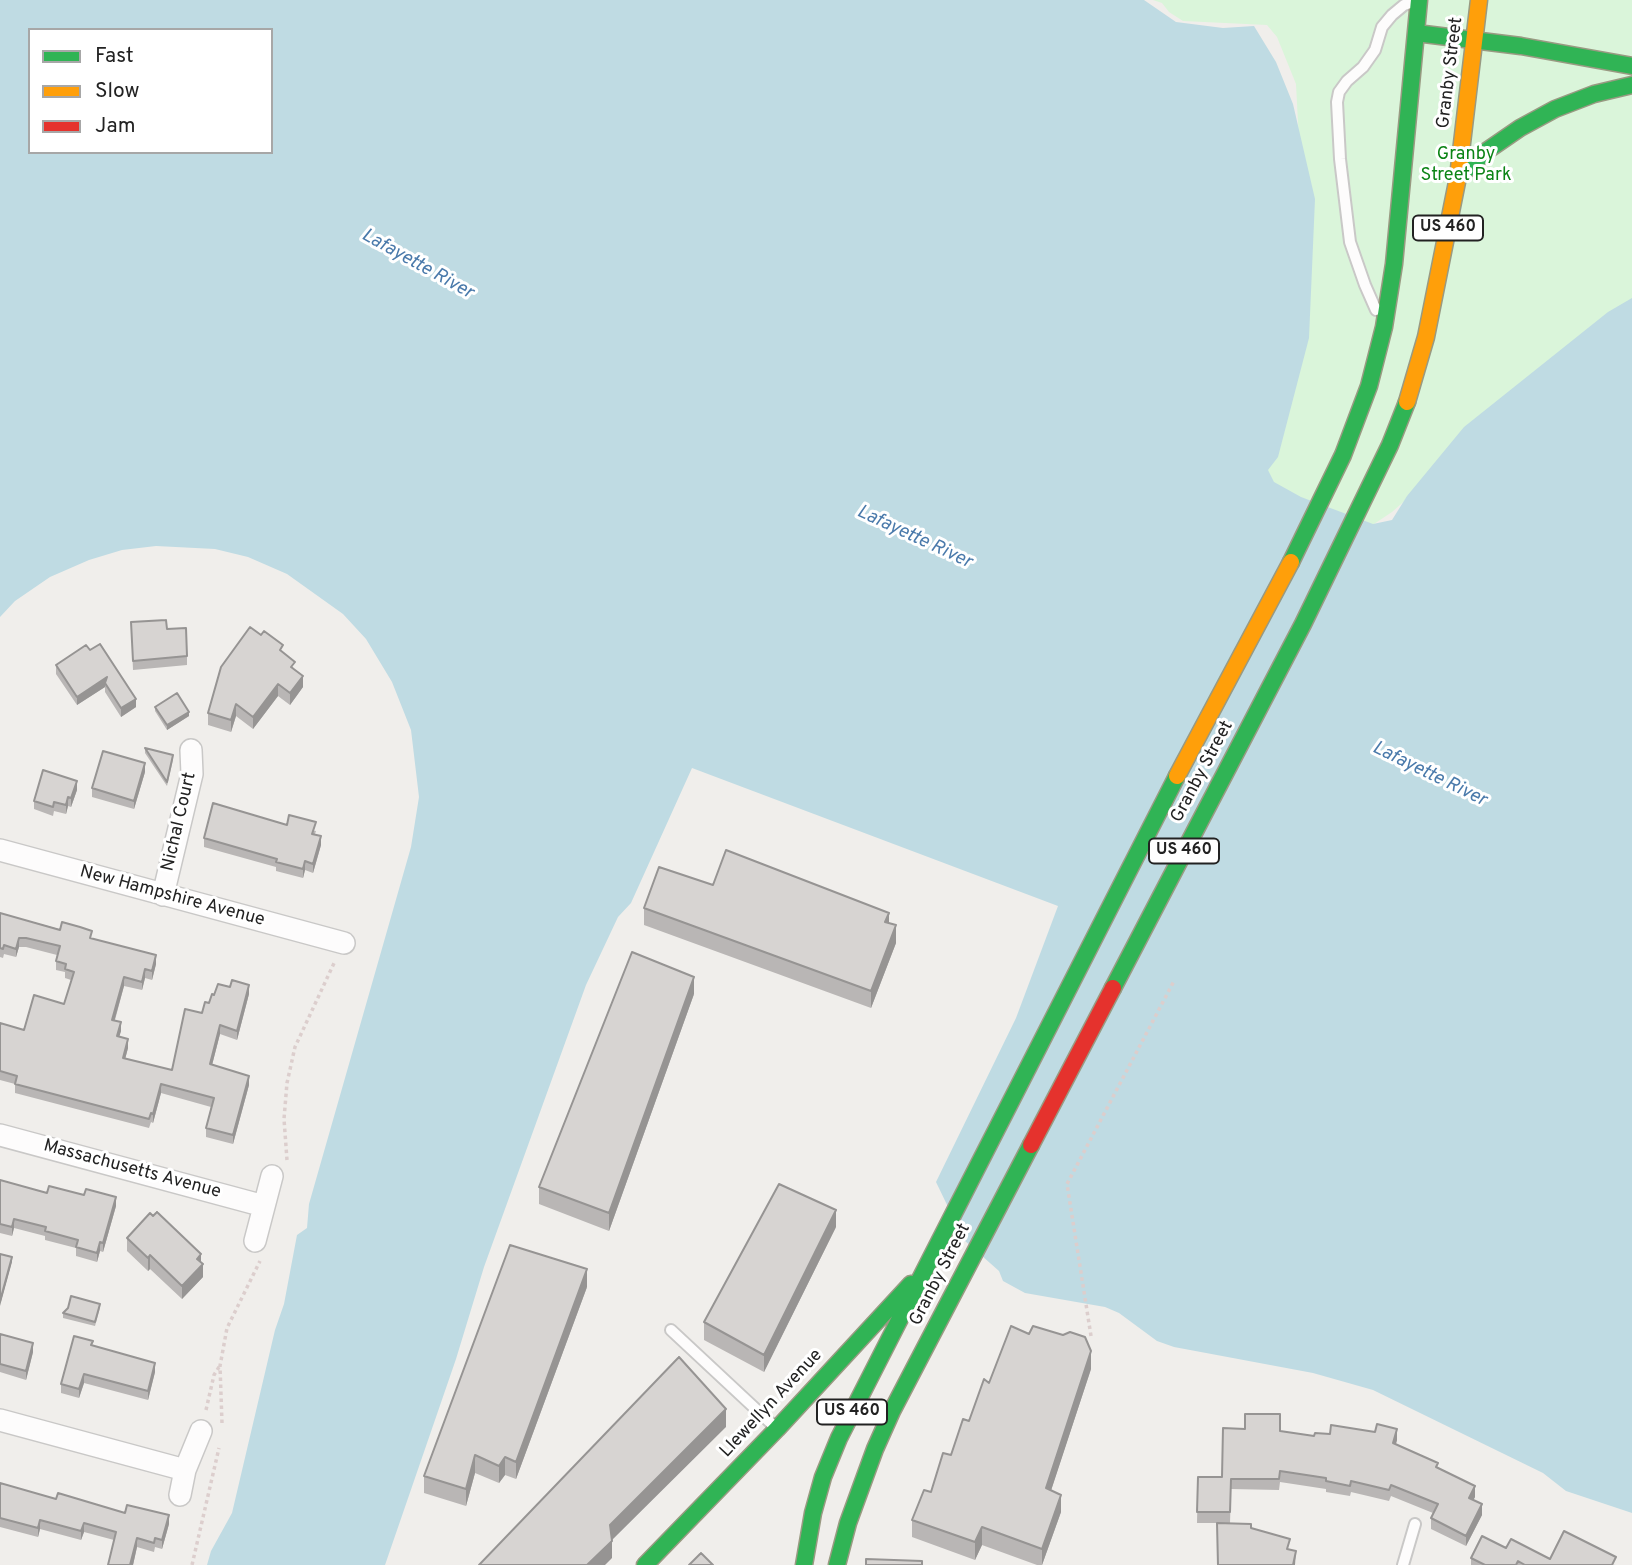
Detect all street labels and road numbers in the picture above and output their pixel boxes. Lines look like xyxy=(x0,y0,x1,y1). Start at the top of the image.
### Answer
street label: Granby Street xyxy=(1433,16,1469,130)
road number: US 460 xyxy=(1413,216,1483,240)
street label: Granby Street xyxy=(1167,717,1239,827)
street label: Nichal Court xyxy=(158,770,202,874)
road number: US 460 xyxy=(1149,838,1219,864)
street label: New Hampshire Avenue xyxy=(77,862,267,932)
street label: Massachusetts Avenue xyxy=(41,1136,223,1204)
street label: Granby Street xyxy=(906,1220,976,1330)
street label: Llewellyn Avenue xyxy=(716,1345,828,1463)
road number: US 460 xyxy=(817,1400,887,1424)

